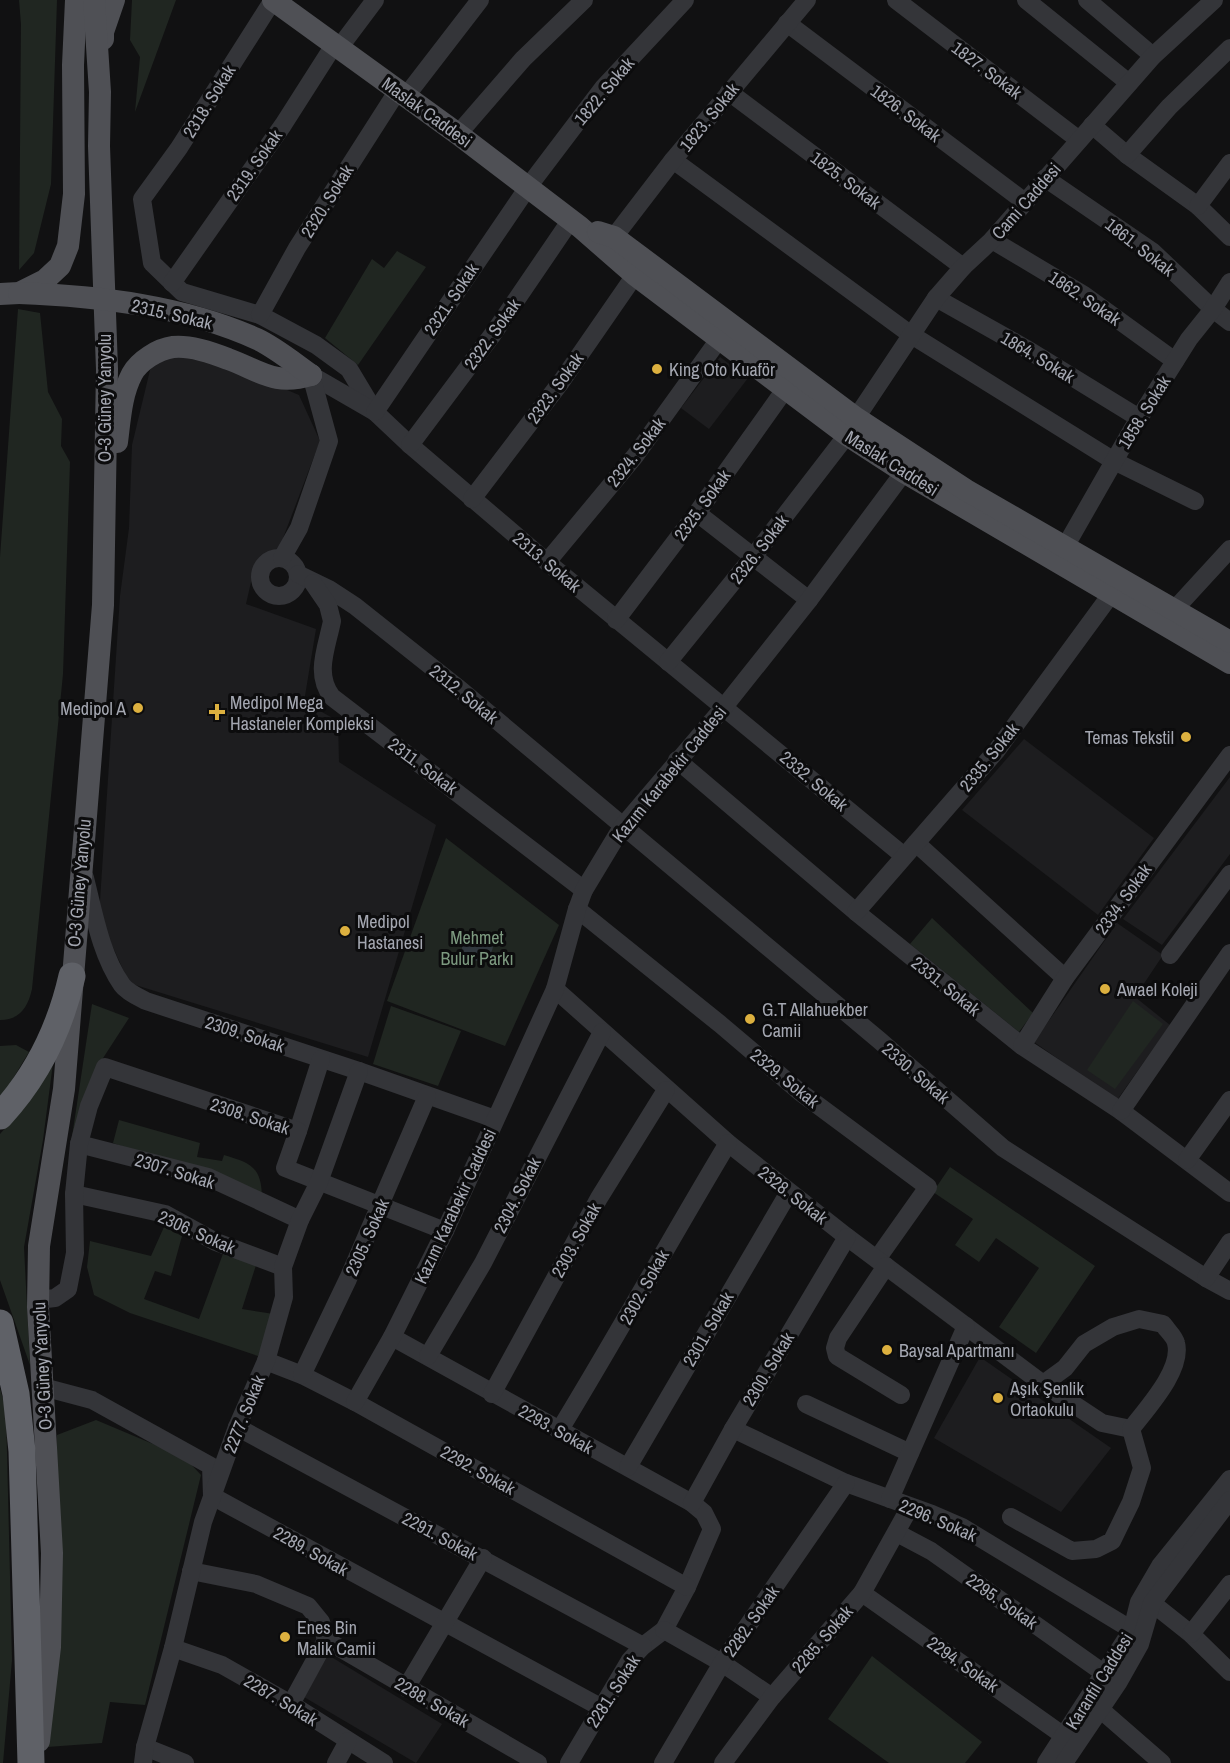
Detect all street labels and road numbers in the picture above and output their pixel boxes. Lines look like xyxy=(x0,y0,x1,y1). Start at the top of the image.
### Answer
street label: 1827. Sokak xyxy=(947,35,1028,105)
street label: 1822. Sokak xyxy=(568,51,640,130)
street label: 2318. Sokak xyxy=(177,59,242,142)
street label: Maslak Caddesi xyxy=(377,71,477,153)
street label: 1823. Sokak xyxy=(673,77,745,157)
street label: 1826. Sokak xyxy=(866,78,947,148)
street label: 2319. Sokak xyxy=(220,124,288,206)
street label: 1825. Sokak xyxy=(806,145,887,215)
street label: Cami Caddesi xyxy=(986,157,1066,245)
street label: 2320. Sokak xyxy=(295,159,360,242)
street label: 1861. Sokak xyxy=(1100,212,1181,282)
street label: 2321. Sokak xyxy=(418,257,485,340)
street label: 1862. Sokak xyxy=(1044,265,1127,332)
street label: 2315. Sokak xyxy=(129,293,215,336)
street label: 2322. Sokak xyxy=(458,293,527,375)
street label: 1864. Sokak xyxy=(996,325,1080,389)
street label: O-3 Güney Yanyolu xyxy=(92,334,117,462)
street label: 2323. Sokak xyxy=(521,347,590,429)
street label: 1858. Sokak xyxy=(1112,370,1177,453)
street label: 2324. Sokak xyxy=(601,411,671,492)
street label: Maslak Caddesi xyxy=(841,424,943,502)
street label: 2325. Sokak xyxy=(668,464,737,546)
street label: 2326. Sokak xyxy=(724,508,794,589)
street label: 2313. Sokak xyxy=(508,526,587,598)
street label: 2312. Sokak xyxy=(424,658,504,730)
street label: Kazım Karabekir Caddesi xyxy=(606,700,732,848)
street label: 2335. Sokak xyxy=(953,717,1025,797)
street label: 2311. Sokak xyxy=(383,732,463,801)
street label: 2332. Sokak xyxy=(775,745,854,817)
street label: O-3 Güney Yanyolu xyxy=(61,818,97,948)
street label: 2334. Sokak xyxy=(1089,858,1158,940)
street label: 2331. Sokak xyxy=(906,950,986,1022)
street label: 2309. Sokak xyxy=(202,1009,288,1059)
street label: 2330. Sokak xyxy=(877,1037,956,1110)
street label: 2329. Sokak xyxy=(745,1042,825,1114)
street label: 2308. Sokak xyxy=(207,1091,293,1141)
street label: Kazım Karabekir Caddesi xyxy=(408,1124,502,1288)
street label: 2307. Sokak xyxy=(132,1147,218,1195)
street label: 2304. Sokak xyxy=(487,1152,547,1237)
street label: 2328. Sokak xyxy=(753,1160,834,1230)
street label: 2305. Sokak xyxy=(339,1194,395,1280)
street label: 2303. Sokak xyxy=(545,1198,607,1282)
street label: 2306. Sokak xyxy=(154,1204,240,1260)
street label: 2302. Sokak xyxy=(613,1245,675,1329)
street label: 2301. Sokak xyxy=(677,1287,740,1371)
street label: O-3 Güney Yanyolu xyxy=(26,1301,58,1431)
street label: 2300. Sokak xyxy=(736,1327,800,1411)
street label: 2277. Sokak xyxy=(217,1371,271,1457)
street label: 2293. Sokak xyxy=(514,1398,598,1460)
street label: 2292. Sokak xyxy=(436,1439,520,1501)
street label: 2296. Sokak xyxy=(895,1492,981,1548)
street label: 2291. Sokak xyxy=(398,1506,483,1567)
street label: 2289. Sokak xyxy=(269,1520,353,1582)
street label: 2295. Sokak xyxy=(961,1567,1043,1635)
street label: 2282. Sokak xyxy=(717,1580,785,1662)
street label: 2285. Sokak xyxy=(786,1599,859,1678)
street label: Karanfil Caddesi xyxy=(1059,1628,1139,1734)
street label: 2294. Sokak xyxy=(922,1630,1004,1698)
street label: 2281. Sokak xyxy=(580,1649,646,1732)
street label: 2287. Sokak xyxy=(239,1668,323,1732)
street label: 2288. Sokak xyxy=(390,1671,474,1734)

